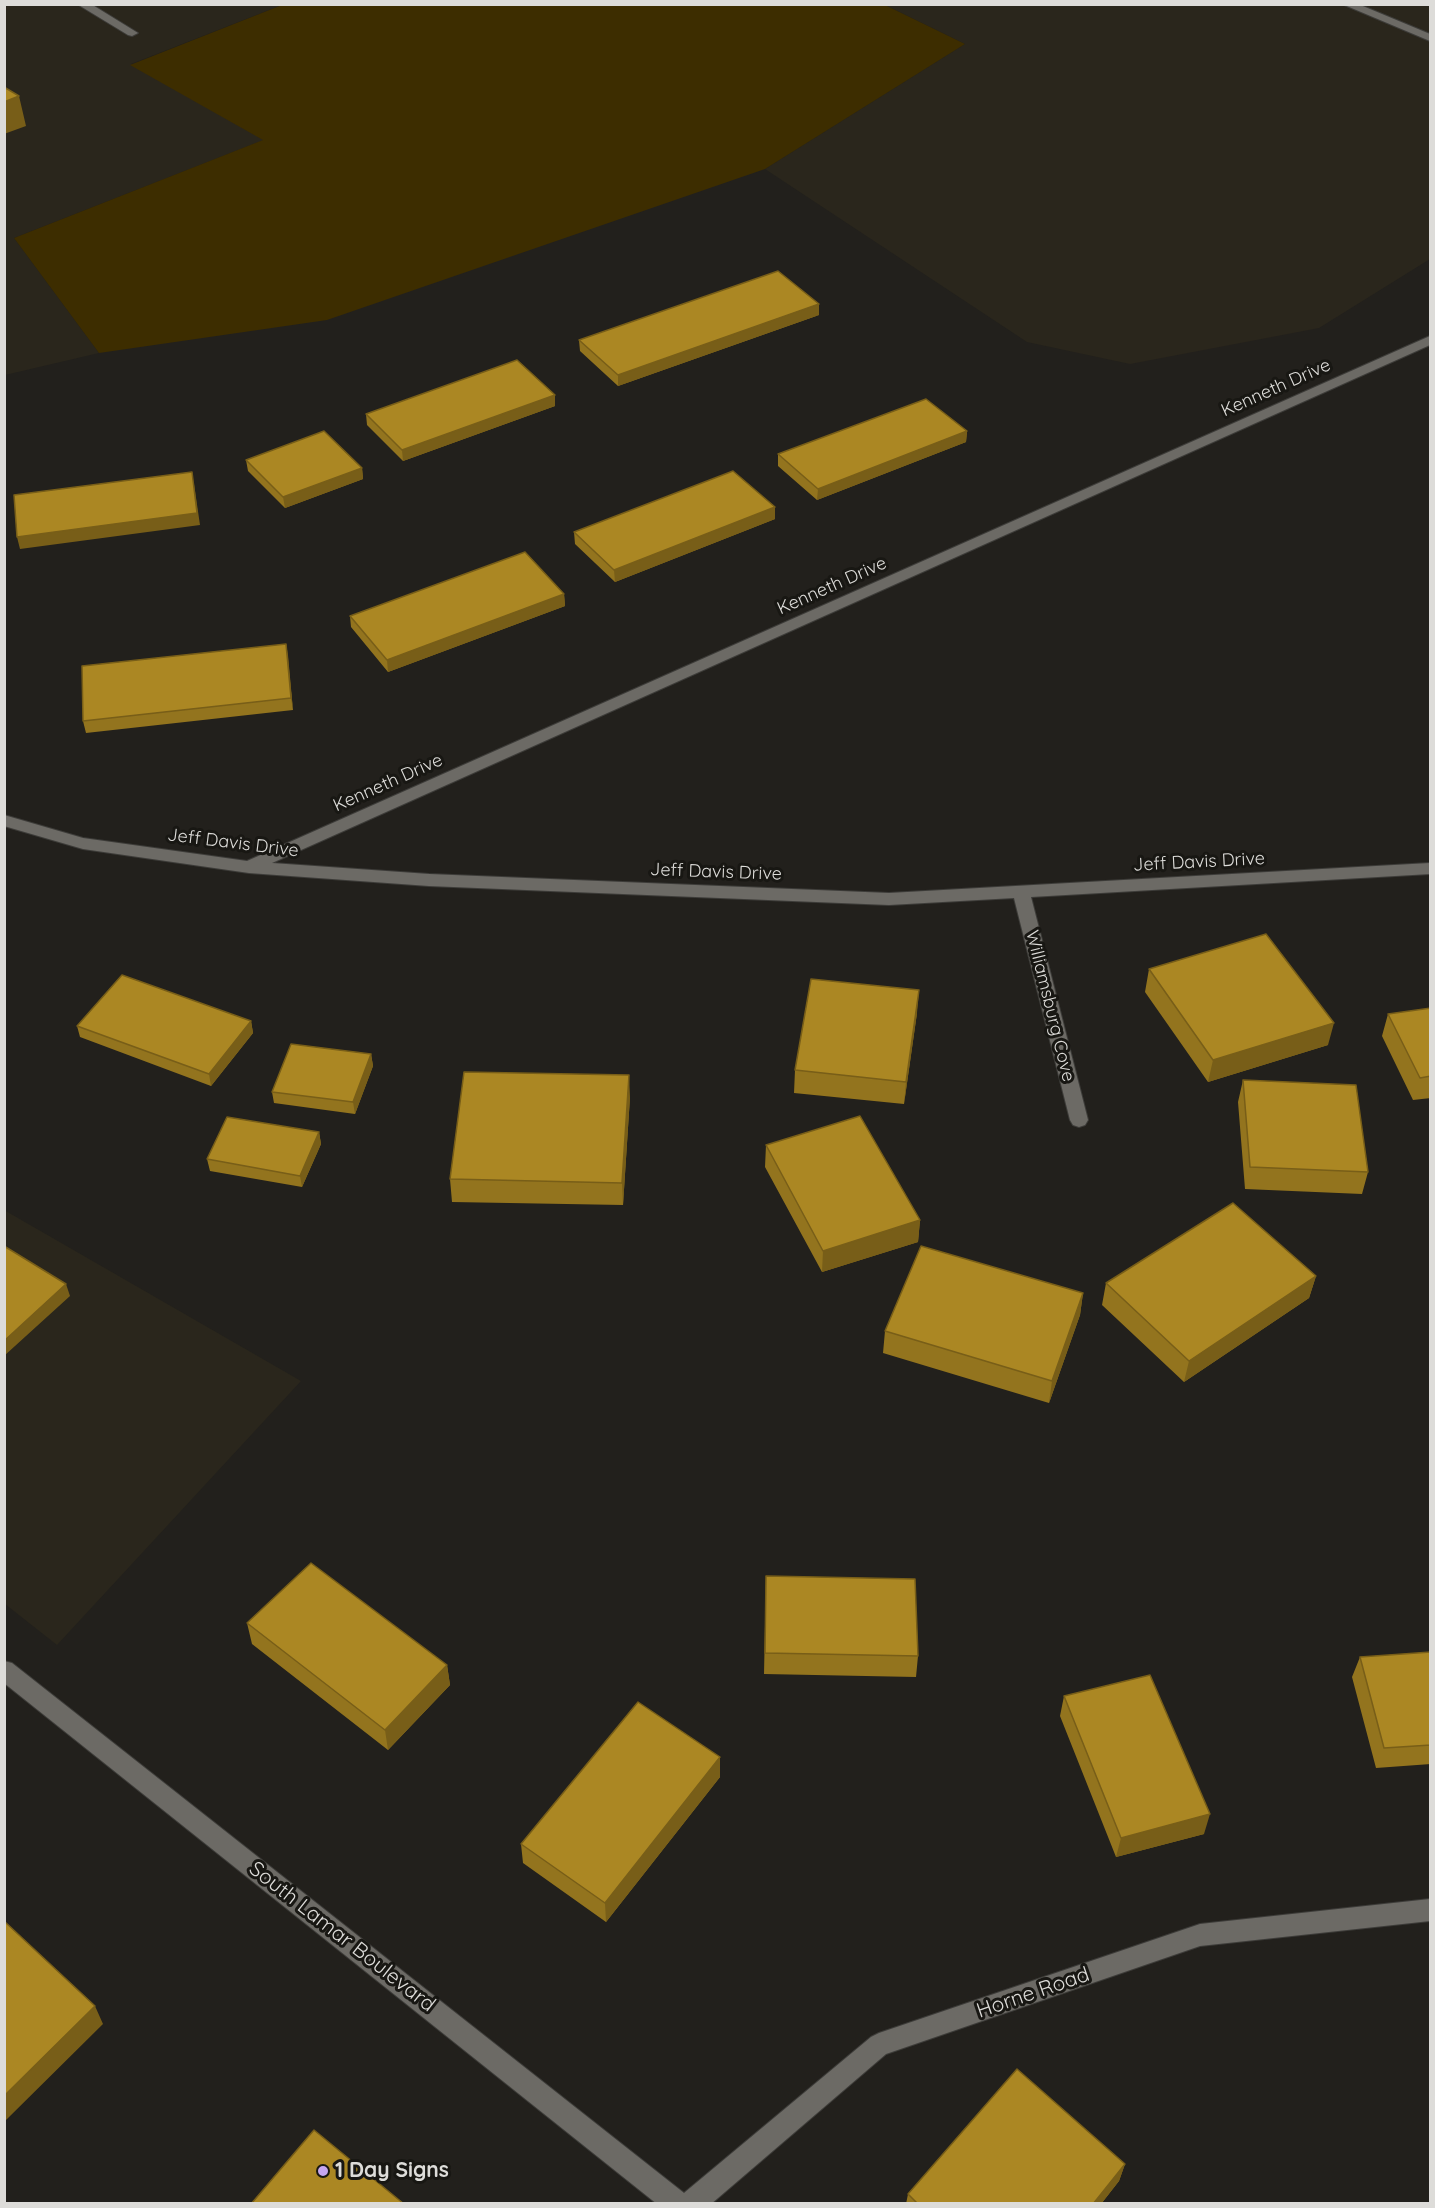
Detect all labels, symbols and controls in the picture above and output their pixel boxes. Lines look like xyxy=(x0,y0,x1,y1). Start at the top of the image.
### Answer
street label: Kenneth Drive xyxy=(1218,354,1334,422)
street label: Kenneth Drive xyxy=(774,552,890,620)
street label: Kenneth Drive xyxy=(330,749,446,817)
street label: Jeff Davis Drive xyxy=(166,824,300,862)
street label: Jeff Davis Drive xyxy=(1133,848,1265,876)
street label: Jeff Davis Drive xyxy=(650,859,782,885)
street label: Williamsburg Cove xyxy=(1021,928,1079,1084)
street label: South Lamar Boulevard xyxy=(244,1856,440,2018)
street label: Horne Road xyxy=(973,1962,1093,2024)
place label: 1 Day Signs xyxy=(335,2158,449,2184)
marker: 1 Day Signs xyxy=(316,2164,330,2178)

